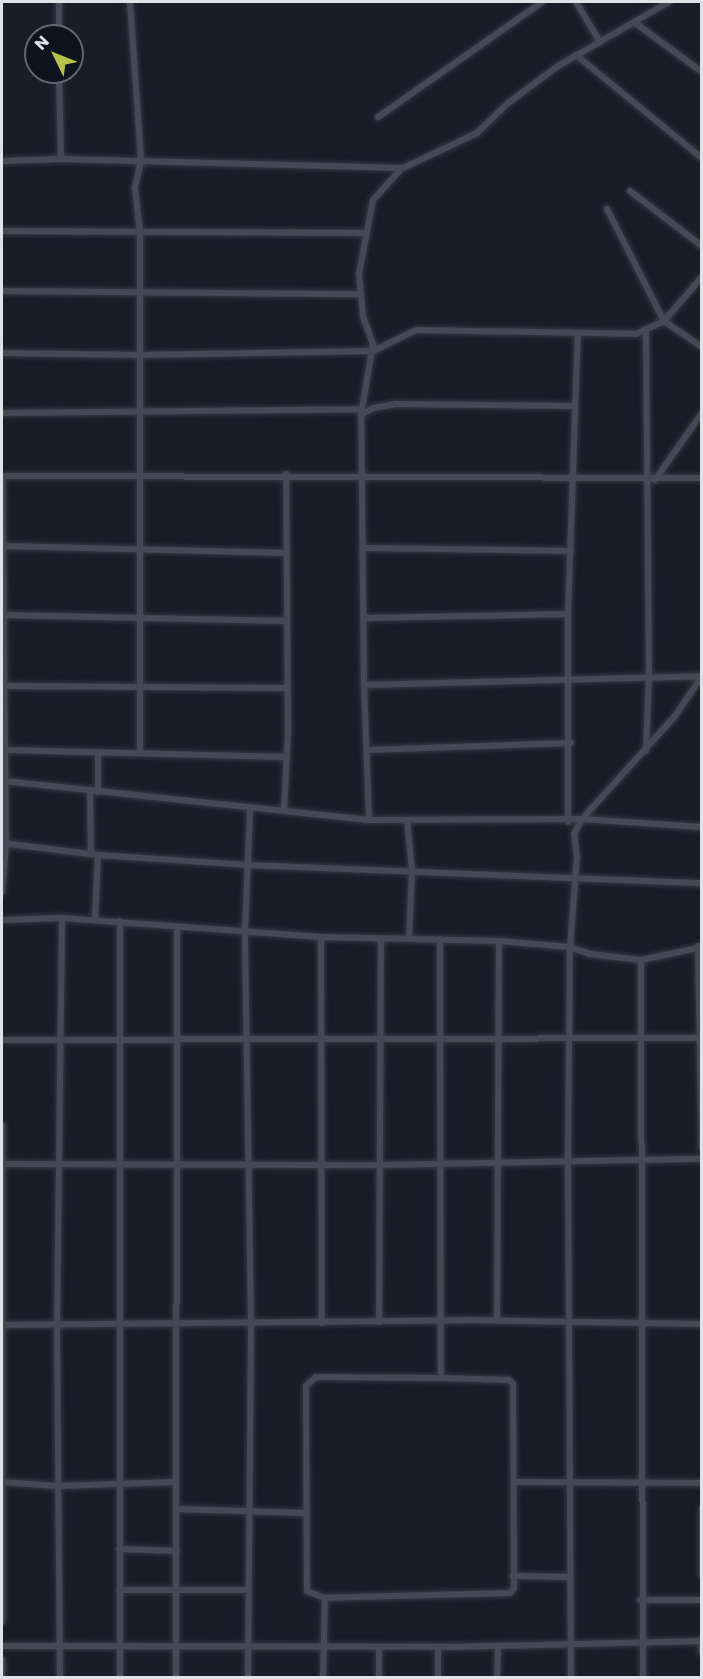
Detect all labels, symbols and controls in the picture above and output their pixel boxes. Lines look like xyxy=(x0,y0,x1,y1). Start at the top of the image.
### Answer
north arrow xyxy=(24,24,84,84)
text: N xyxy=(29,31,54,55)

